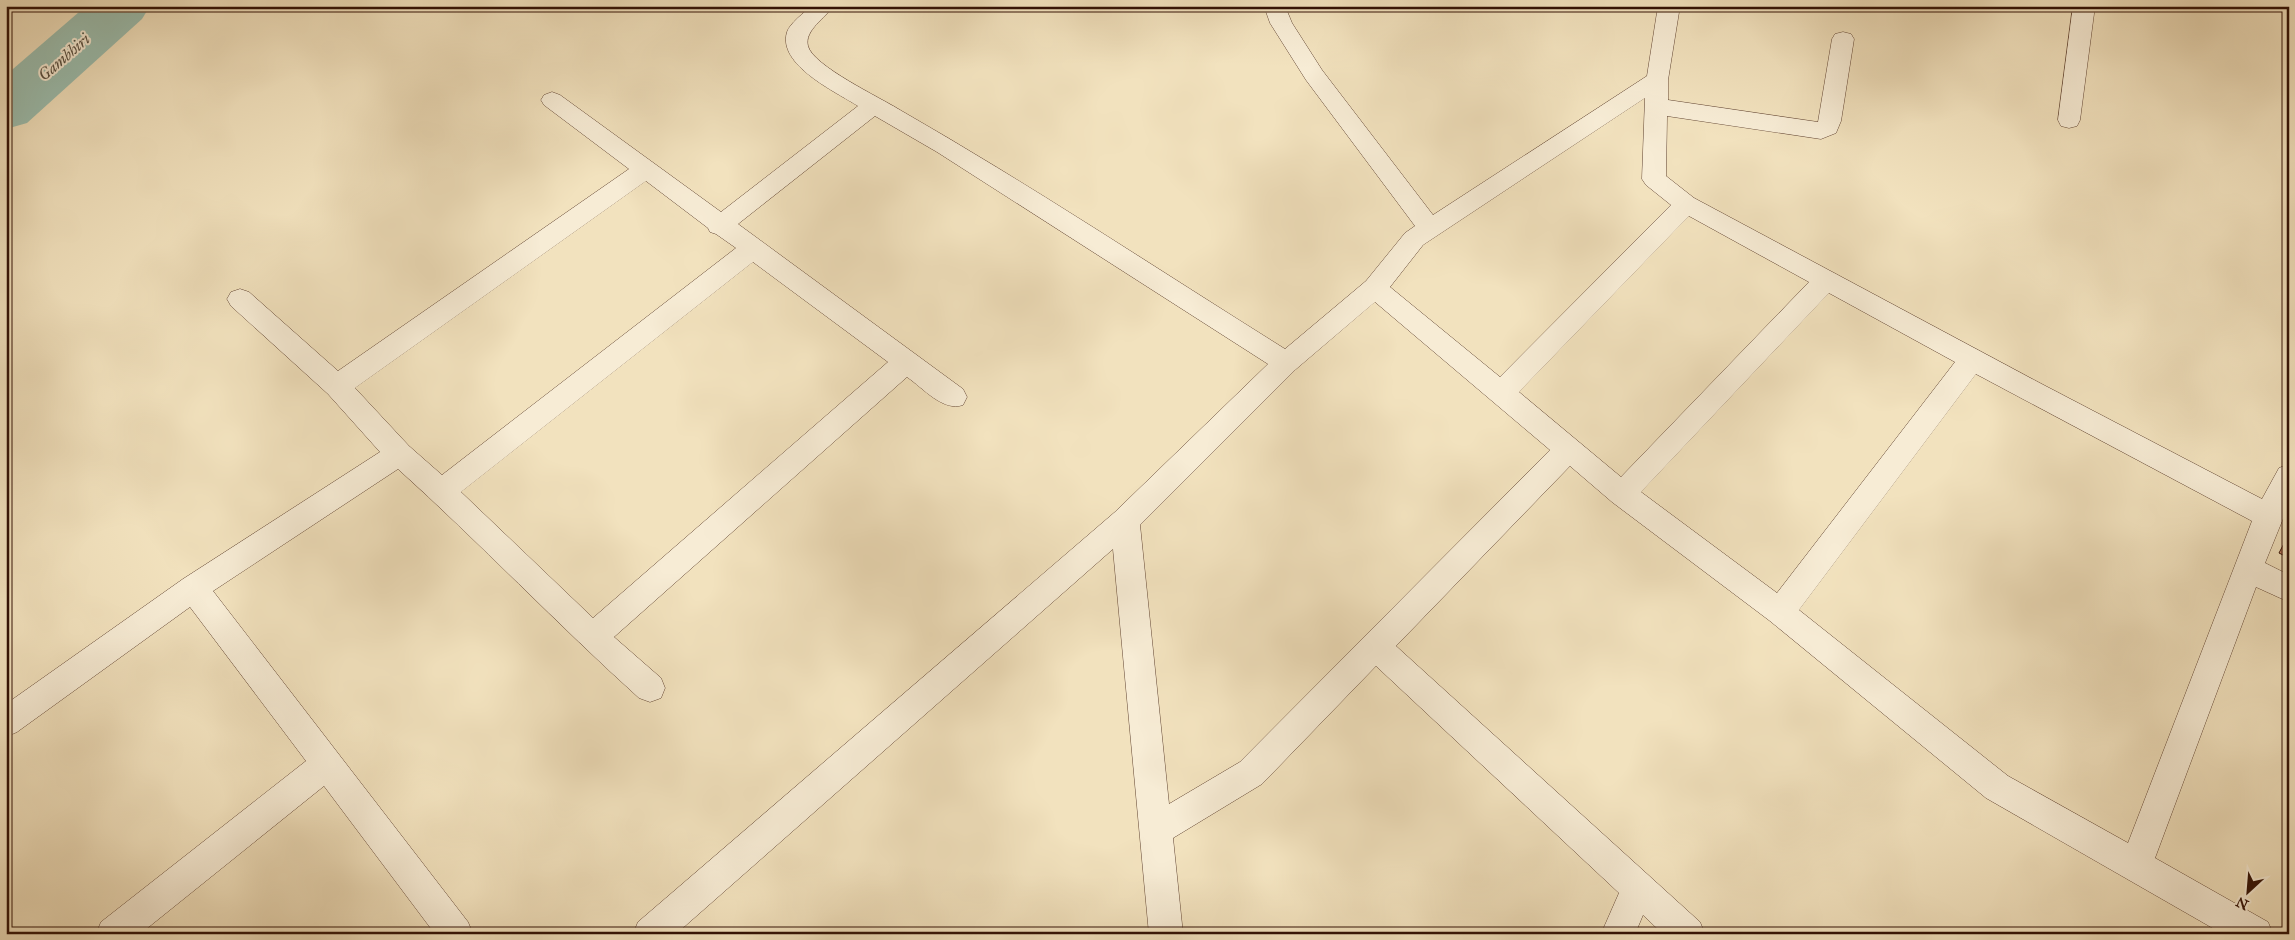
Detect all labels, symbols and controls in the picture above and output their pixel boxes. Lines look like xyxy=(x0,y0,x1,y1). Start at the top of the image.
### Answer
water label: Gambhiri xyxy=(34,29,94,85)
north arrow xyxy=(2222,868,2272,918)
text: N xyxy=(2233,893,2252,913)

